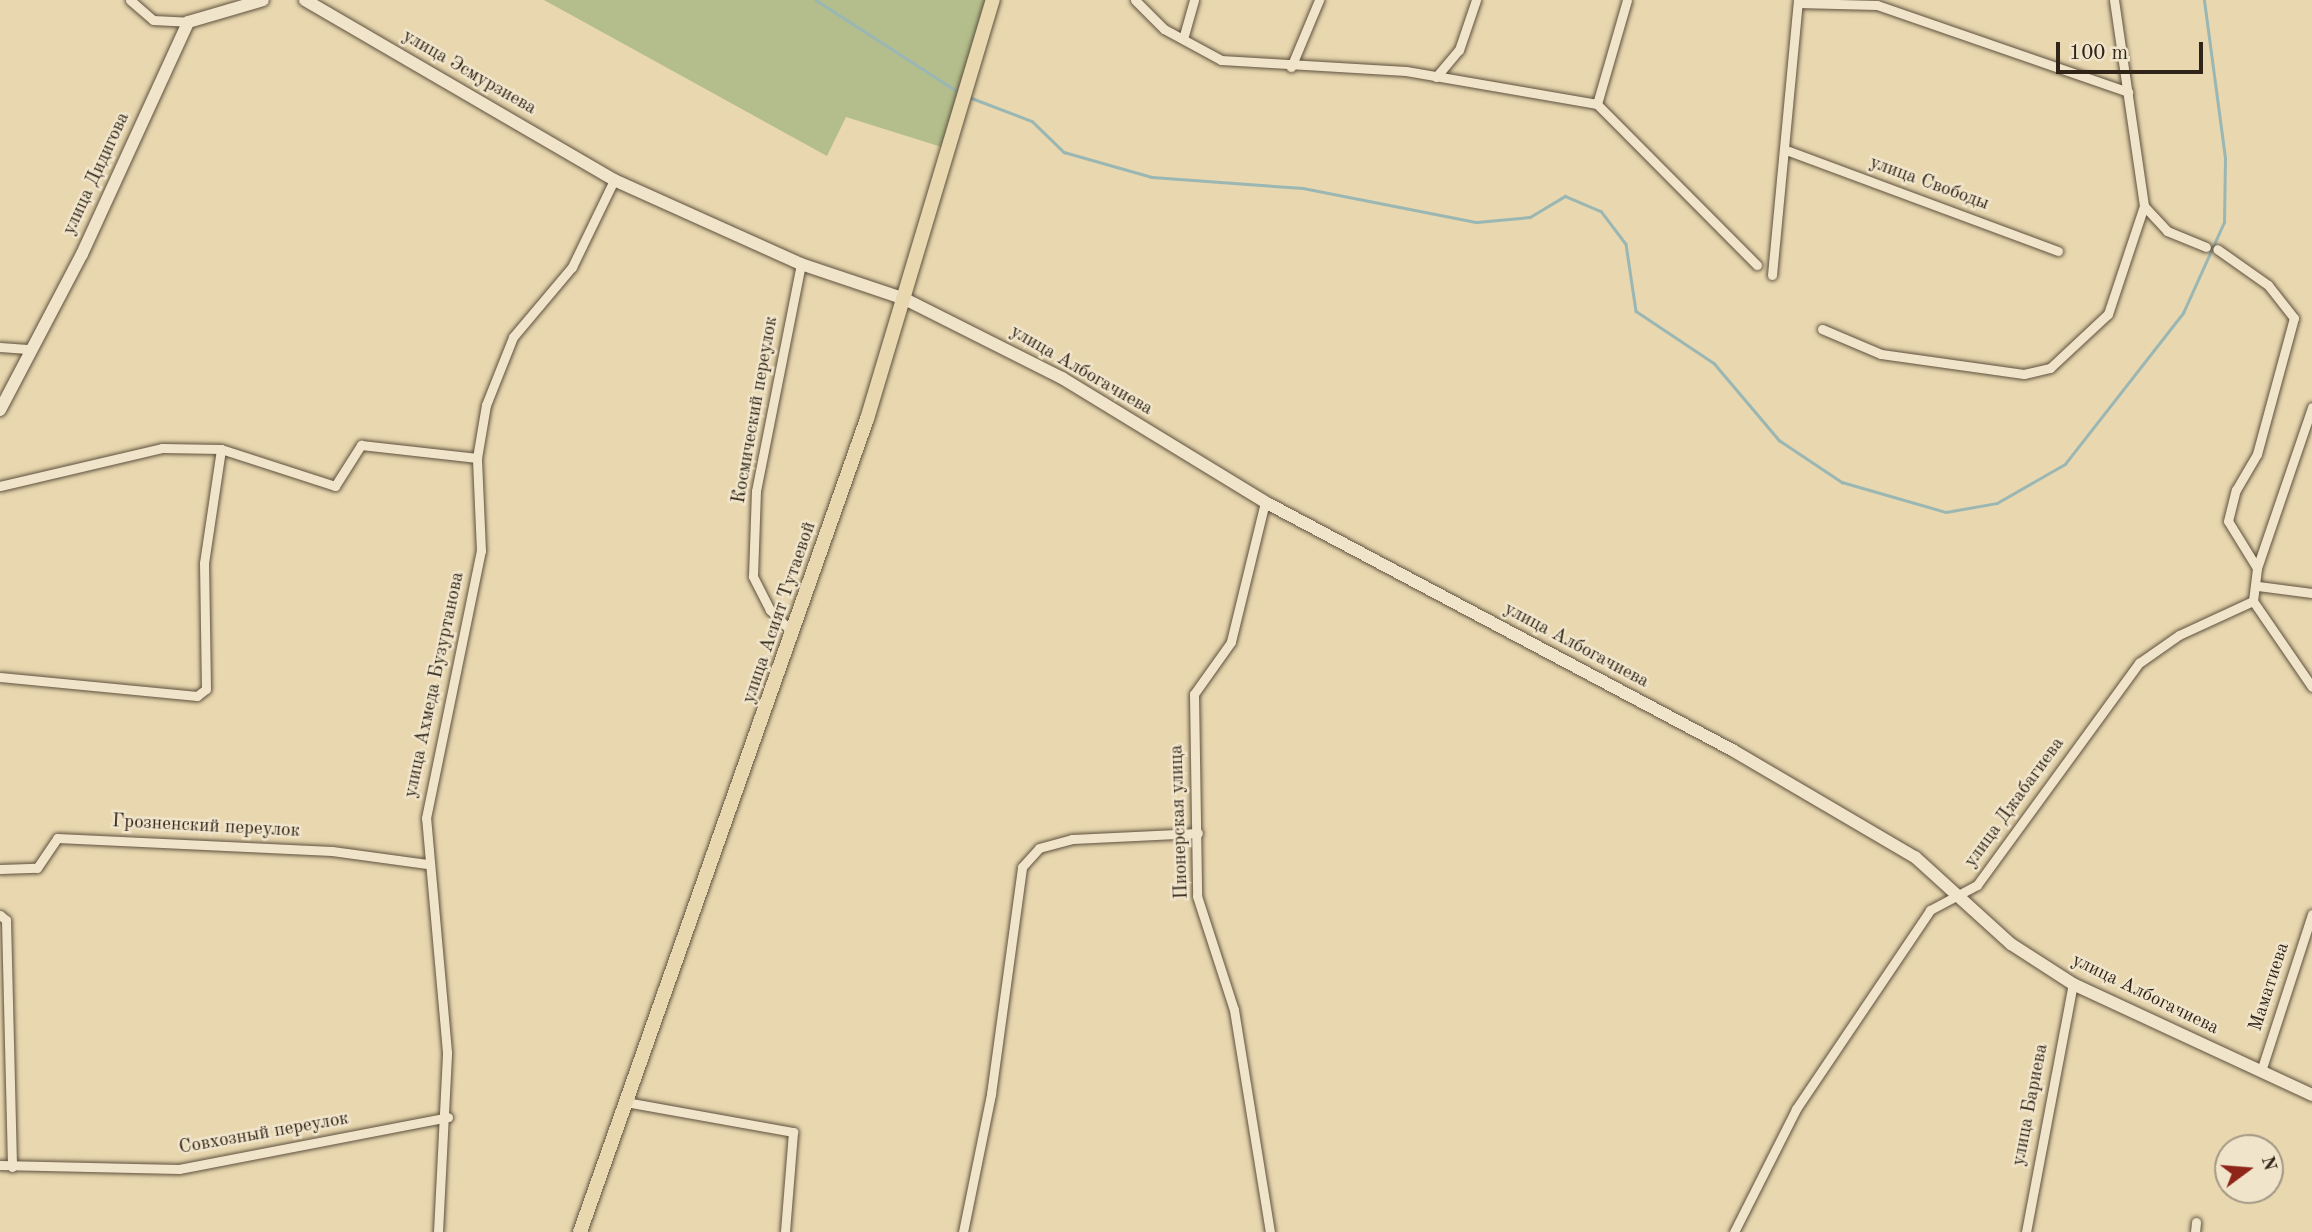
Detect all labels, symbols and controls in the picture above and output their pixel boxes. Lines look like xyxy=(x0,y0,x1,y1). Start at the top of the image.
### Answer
street label: улица Эсмурзиева xyxy=(398,25,540,121)
scale bar xyxy=(2060,28,2207,72)
text: 100 m xyxy=(2069,43,2128,64)
street label: улица Дидигова xyxy=(59,109,135,239)
street label: улица Свободы xyxy=(1866,152,1992,216)
street label: Космический переулок xyxy=(728,315,784,505)
street label: улица Албогачиева xyxy=(1006,321,1156,421)
street label: улица Асият Тутаевой xyxy=(738,519,822,707)
street label: улица Ахмеда Бузуртанова xyxy=(400,570,470,800)
street label: улица Албогачиева xyxy=(1500,598,1652,694)
street label: улица Джабагиева xyxy=(1960,733,2070,873)
street label: Пионерская улица xyxy=(1166,744,1194,900)
street label: Грозненский переулок xyxy=(111,811,301,843)
street label: Маматиева xyxy=(2245,940,2295,1034)
street label: улица Албогачиева xyxy=(2068,949,2222,1041)
street label: улица Бариева xyxy=(2008,1042,2054,1168)
street label: Совхозный переулок xyxy=(177,1108,351,1160)
north arrow xyxy=(2214,1134,2284,1204)
text: N xyxy=(2257,1154,2279,1173)

